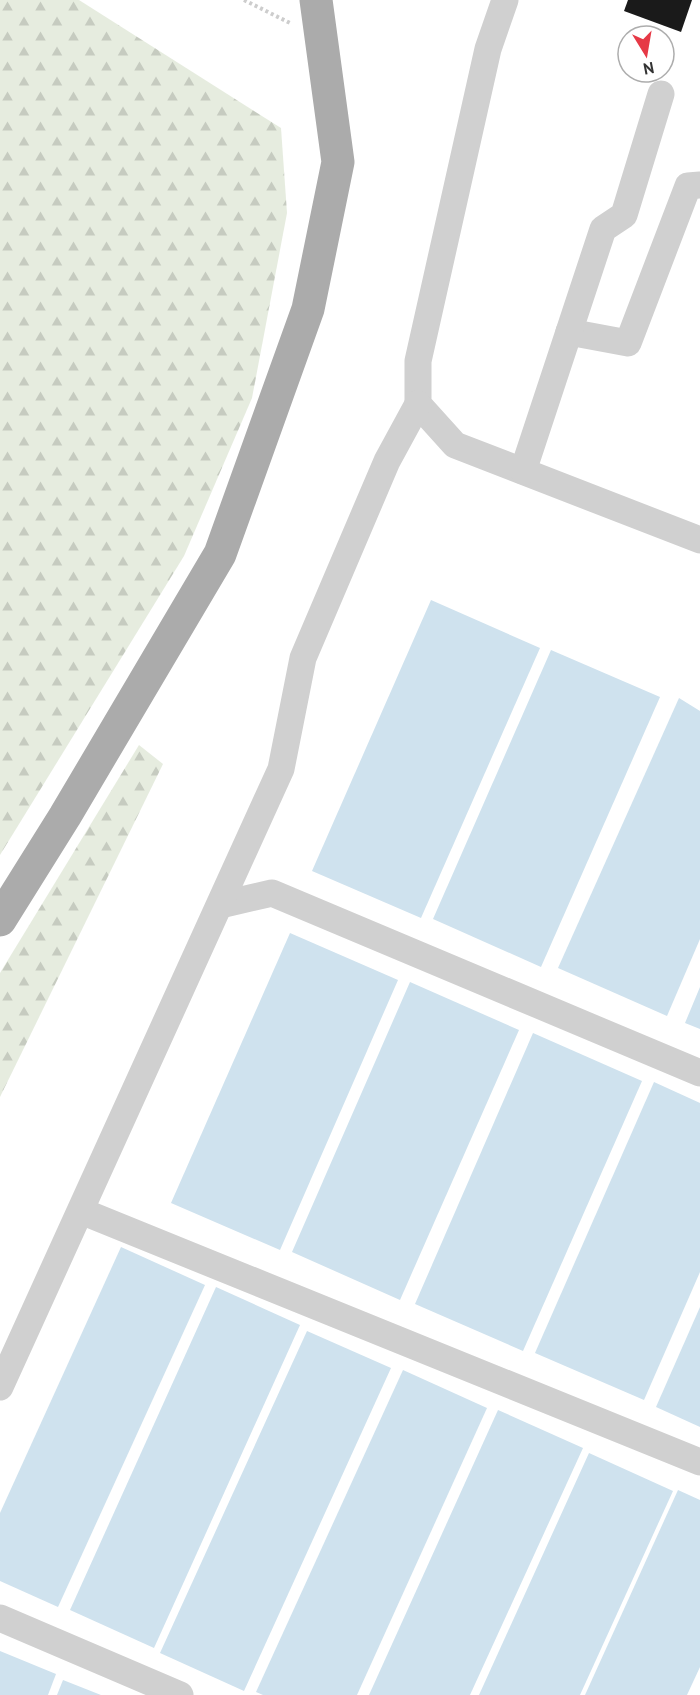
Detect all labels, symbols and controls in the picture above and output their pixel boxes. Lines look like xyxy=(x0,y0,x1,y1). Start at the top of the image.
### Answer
north arrow xyxy=(616,24,676,84)
text: N xyxy=(642,58,656,80)

